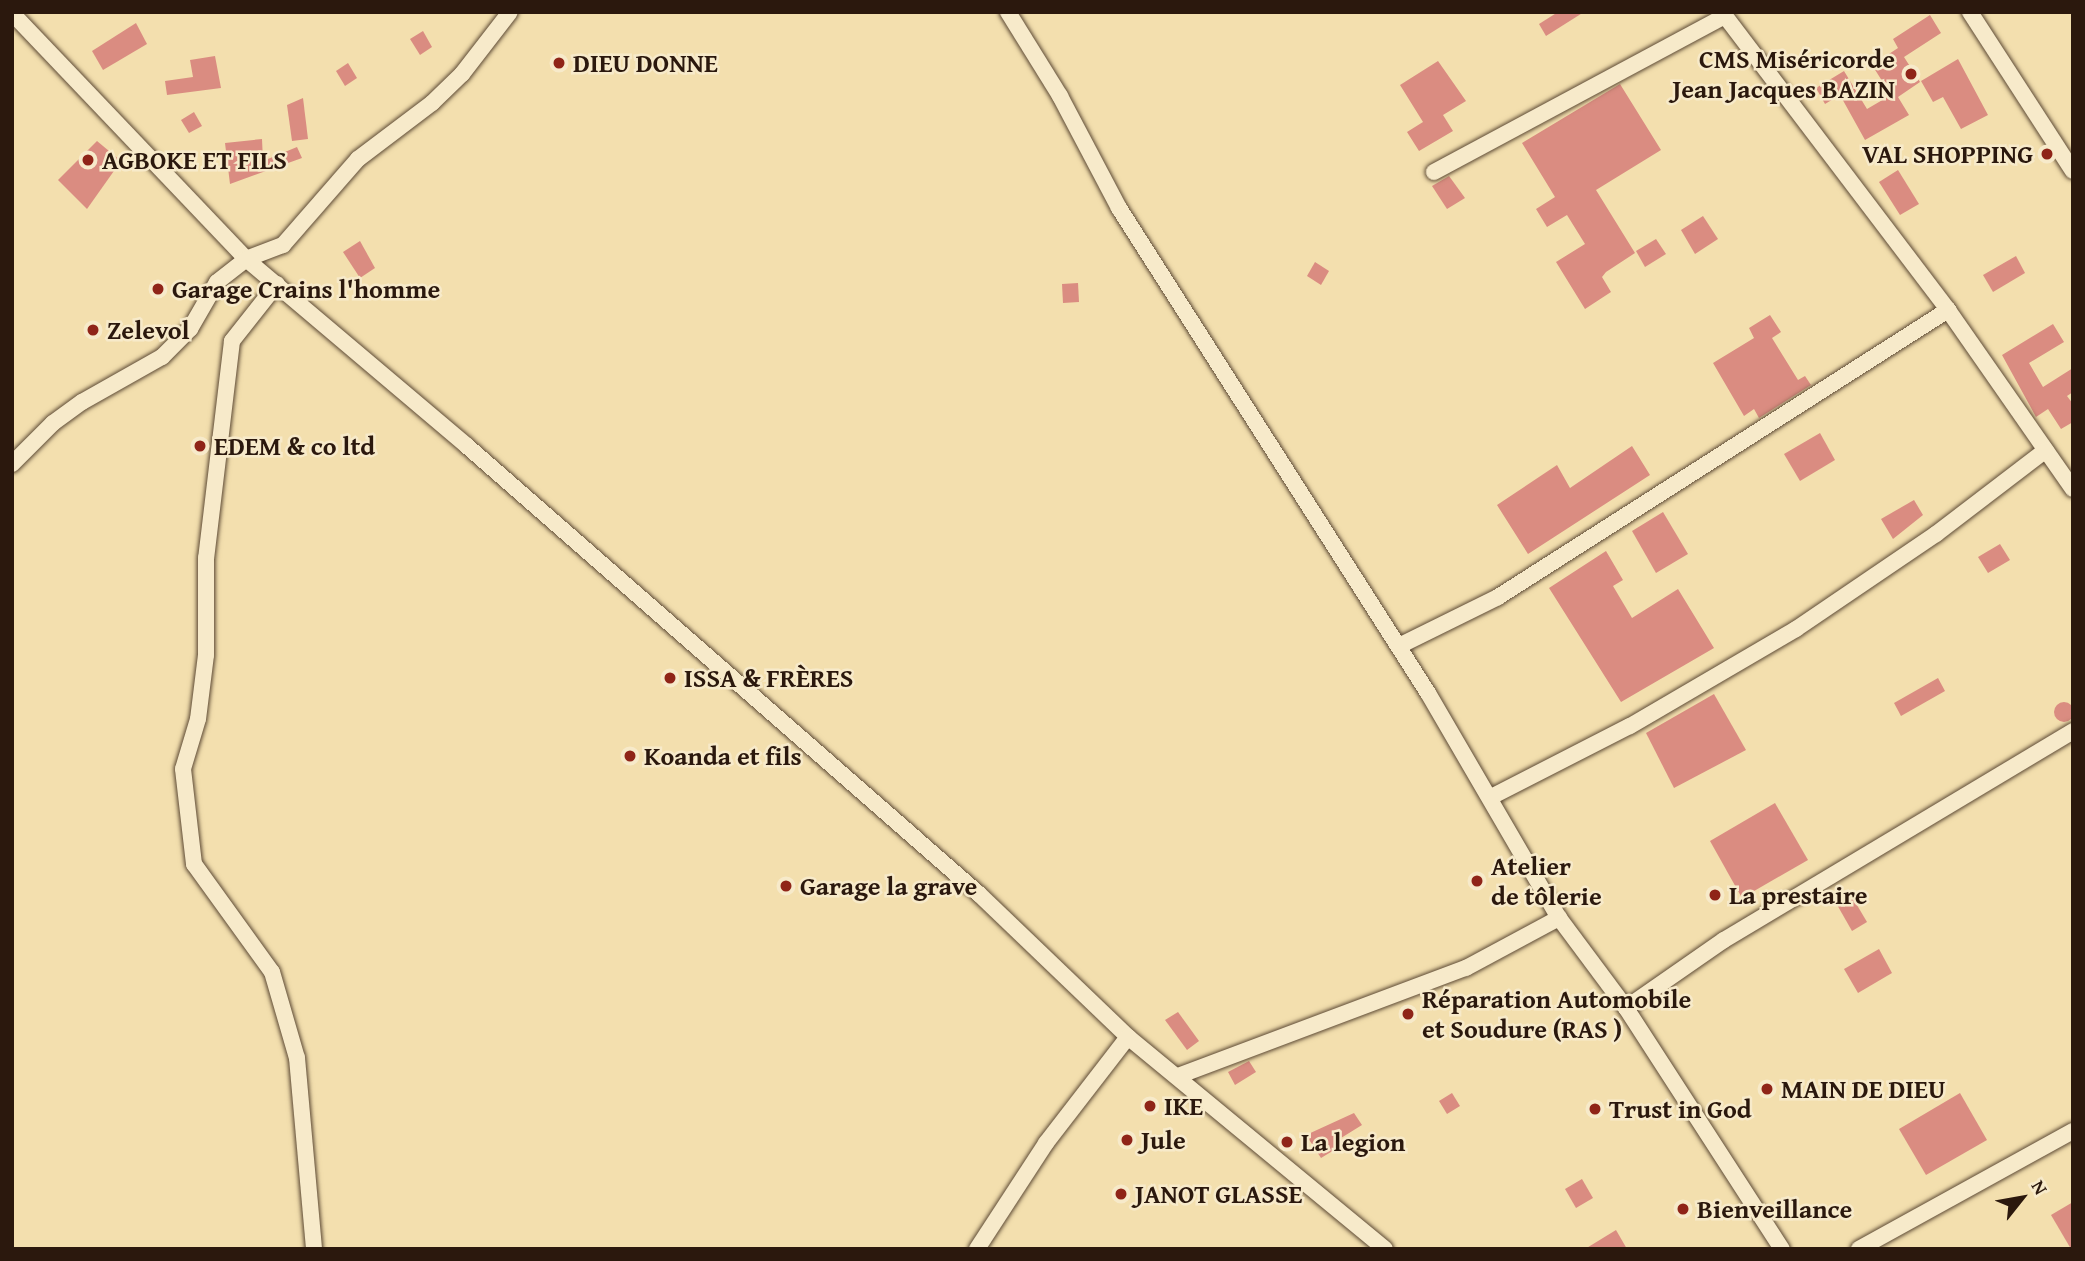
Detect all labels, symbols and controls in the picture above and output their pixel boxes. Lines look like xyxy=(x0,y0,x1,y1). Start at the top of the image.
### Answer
place label: CMS Miséricorde Jean Jacques BAZIN xyxy=(1672,43,1895,104)
place label: DIEU DONNE xyxy=(573,47,718,79)
marker: DIEU DONNE xyxy=(551,55,567,71)
marker: CMS Miséricorde Jean Jacques BAZIN xyxy=(1901,64,1921,84)
place label: VAL SHOPPING xyxy=(1862,138,2033,170)
place label: AGBOKE ET FILS xyxy=(102,144,287,176)
marker: VAL SHOPPING xyxy=(2039,146,2055,162)
marker: AGBOKE ET FILS xyxy=(80,152,96,168)
place label: Garage Crains l'homme xyxy=(172,273,440,305)
marker: Garage Crains l'homme xyxy=(150,281,166,297)
place label: Zelevol xyxy=(107,314,190,346)
marker: Zelevol xyxy=(85,322,101,338)
place label: EDEM & co ltd xyxy=(214,430,375,462)
marker: EDEM & co ltd xyxy=(192,438,208,454)
place label: ISSA & FRÈRES xyxy=(684,662,853,694)
marker: ISSA & FRÈRES xyxy=(662,670,678,686)
place label: Koanda et fils xyxy=(644,740,802,772)
marker: Koanda et fils xyxy=(622,748,638,764)
place label: Atelier de tôlerie xyxy=(1491,850,1602,912)
place label: Garage la grave xyxy=(800,870,977,902)
marker: Atelier de tôlerie xyxy=(1469,873,1485,889)
marker: Garage la grave xyxy=(778,878,794,894)
place label: La prestaire xyxy=(1729,879,1867,911)
marker: La prestaire xyxy=(1707,887,1723,903)
place label: Réparation Automobile et Soudure (RAS ) xyxy=(1422,983,1691,1044)
marker: Réparation Automobile et Soudure (RAS ) xyxy=(1400,1006,1416,1022)
place label: MAIN DE DIEU xyxy=(1781,1073,1946,1105)
marker: MAIN DE DIEU xyxy=(1759,1081,1775,1097)
place label: IKE xyxy=(1164,1090,1203,1122)
place label: Trust in God xyxy=(1609,1093,1752,1125)
marker: IKE xyxy=(1142,1098,1158,1114)
marker: Trust in God xyxy=(1587,1101,1603,1117)
place label: Jule xyxy=(1141,1124,1186,1156)
place label: La legion xyxy=(1301,1126,1405,1158)
marker: Jule xyxy=(1119,1132,1135,1148)
marker: La legion xyxy=(1279,1134,1295,1150)
north arrow xyxy=(1987,1163,2057,1233)
text: N xyxy=(2025,1175,2055,1200)
place label: JANOT GLASSE xyxy=(1135,1178,1303,1210)
marker: JANOT GLASSE xyxy=(1113,1186,1129,1202)
place label: Bienveillance xyxy=(1697,1193,1852,1225)
marker: Bienveillance xyxy=(1675,1201,1691,1217)

